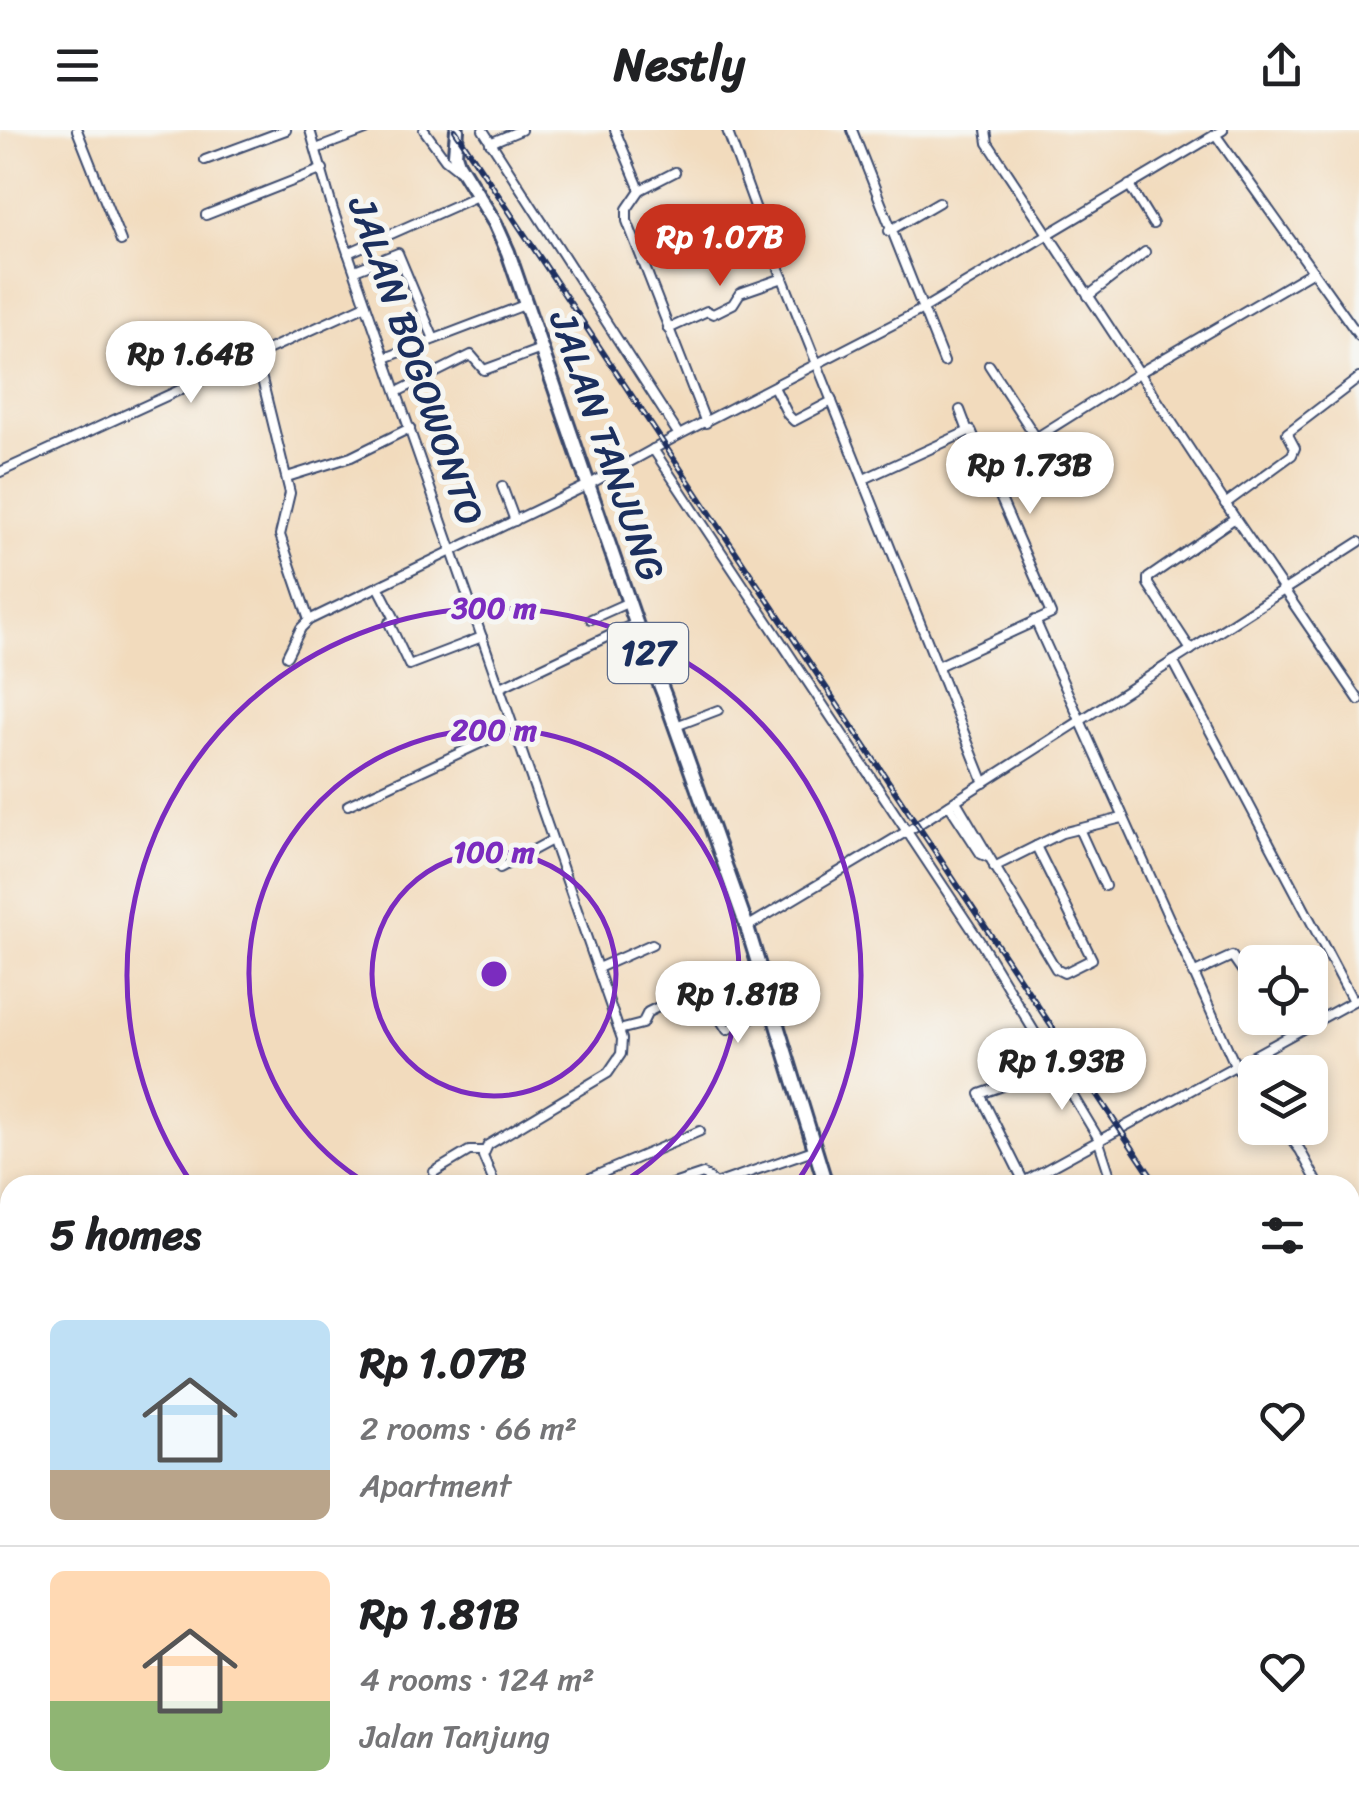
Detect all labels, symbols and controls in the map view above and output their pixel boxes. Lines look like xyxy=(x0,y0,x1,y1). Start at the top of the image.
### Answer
text: Nestly xyxy=(614,25,745,105)
icon: menu xyxy=(50,38,105,93)
icon: share xyxy=(1254,38,1309,93)
street label: JALAN BOGOWONTO xyxy=(328,185,504,535)
pin: Rp 1.07B xyxy=(617,204,823,289)
text: Rp 1.07B xyxy=(657,208,783,265)
street label: JALAN TANJUNG xyxy=(529,300,685,590)
pin: Rp 1.64B xyxy=(88,321,294,406)
text: Rp 1.64B xyxy=(128,325,254,382)
pin: Rp 1.73B xyxy=(927,432,1133,517)
text: Rp 1.73B xyxy=(968,436,1092,493)
text: 300 m xyxy=(450,581,537,635)
road number: 127 xyxy=(608,623,688,683)
text: 200 m xyxy=(451,703,537,757)
text: 100 m xyxy=(453,825,535,879)
map controls xyxy=(1238,945,1328,1145)
button: locate xyxy=(1238,945,1328,1035)
centre of rings xyxy=(476,956,512,992)
pin: Rp 1.81B xyxy=(635,961,841,1046)
text: Rp 1.81B xyxy=(677,965,799,1022)
pin: Rp 1.93B xyxy=(959,1028,1165,1113)
text: Rp 1.93B xyxy=(999,1032,1125,1089)
button: layers xyxy=(1238,1055,1328,1145)
text: 5 homes xyxy=(50,1198,201,1272)
icon: filters xyxy=(1255,1208,1310,1263)
text: Rp 1.07B xyxy=(360,1326,526,1400)
icon: home xyxy=(130,1360,250,1480)
icon: heart xyxy=(1255,1393,1310,1448)
text: 2 rooms · 66 m² xyxy=(360,1400,577,1457)
text: Apartment xyxy=(360,1457,511,1514)
text: Rp 1.81B xyxy=(360,1577,519,1651)
icon: home xyxy=(130,1611,250,1731)
icon: heart xyxy=(1255,1644,1310,1699)
text: 4 rooms · 124 m² xyxy=(360,1651,595,1708)
text: Jalan Tanjung xyxy=(360,1708,550,1765)

